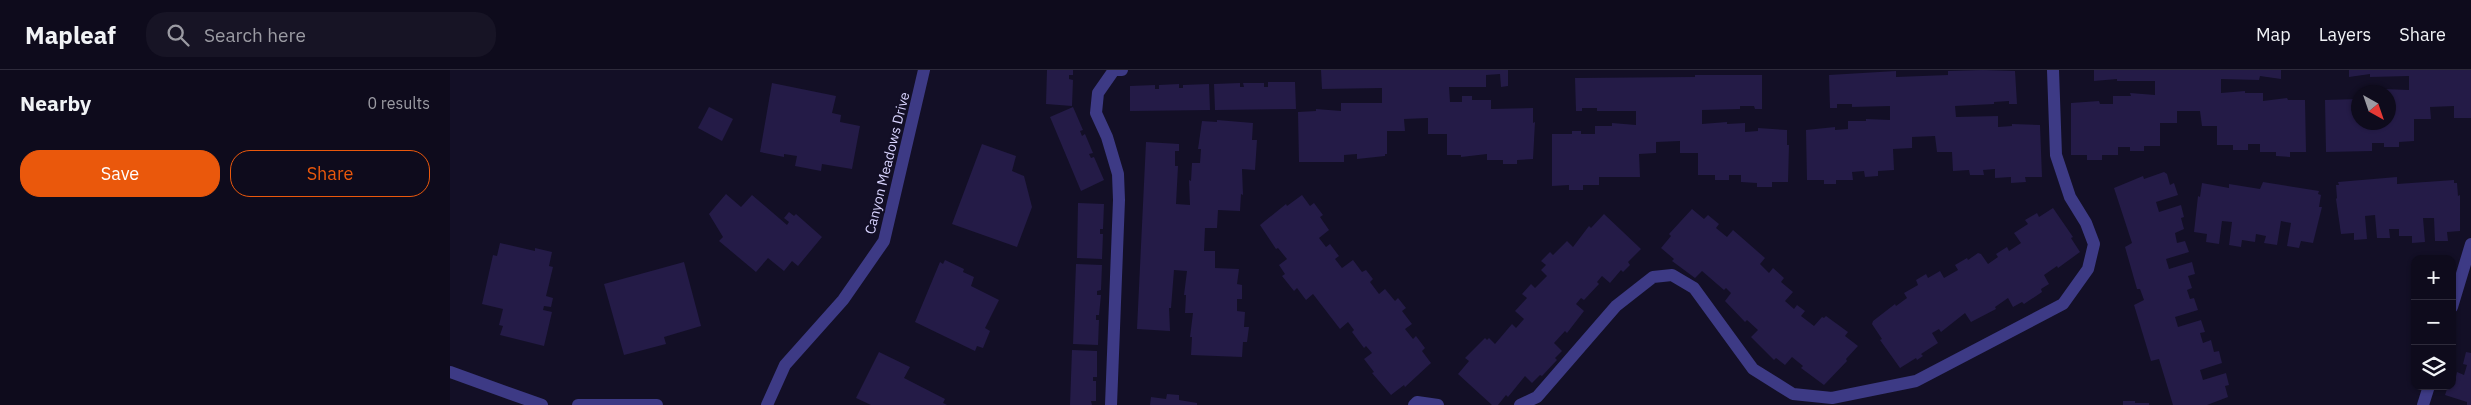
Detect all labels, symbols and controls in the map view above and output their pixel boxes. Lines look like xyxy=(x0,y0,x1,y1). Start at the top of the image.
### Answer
search box xyxy=(146,12,496,57)
text: Mapleaf xyxy=(25,19,116,51)
icon: search xyxy=(164,21,192,49)
text: Search here xyxy=(204,23,306,47)
text: Map xyxy=(2256,23,2291,46)
text: Layers xyxy=(2319,23,2371,46)
text: Share xyxy=(2399,23,2446,46)
north arrow xyxy=(2351,85,2396,130)
text: Nearby xyxy=(20,89,91,117)
street label: Canyon Meadows Drive xyxy=(861,90,913,236)
text: 0 results xyxy=(367,93,430,113)
button: Save xyxy=(20,150,220,197)
button: Share xyxy=(230,150,430,197)
map controls xyxy=(2411,255,2456,390)
button: + xyxy=(2411,255,2456,300)
button: − xyxy=(2411,300,2456,345)
button: layers xyxy=(2411,345,2456,390)

